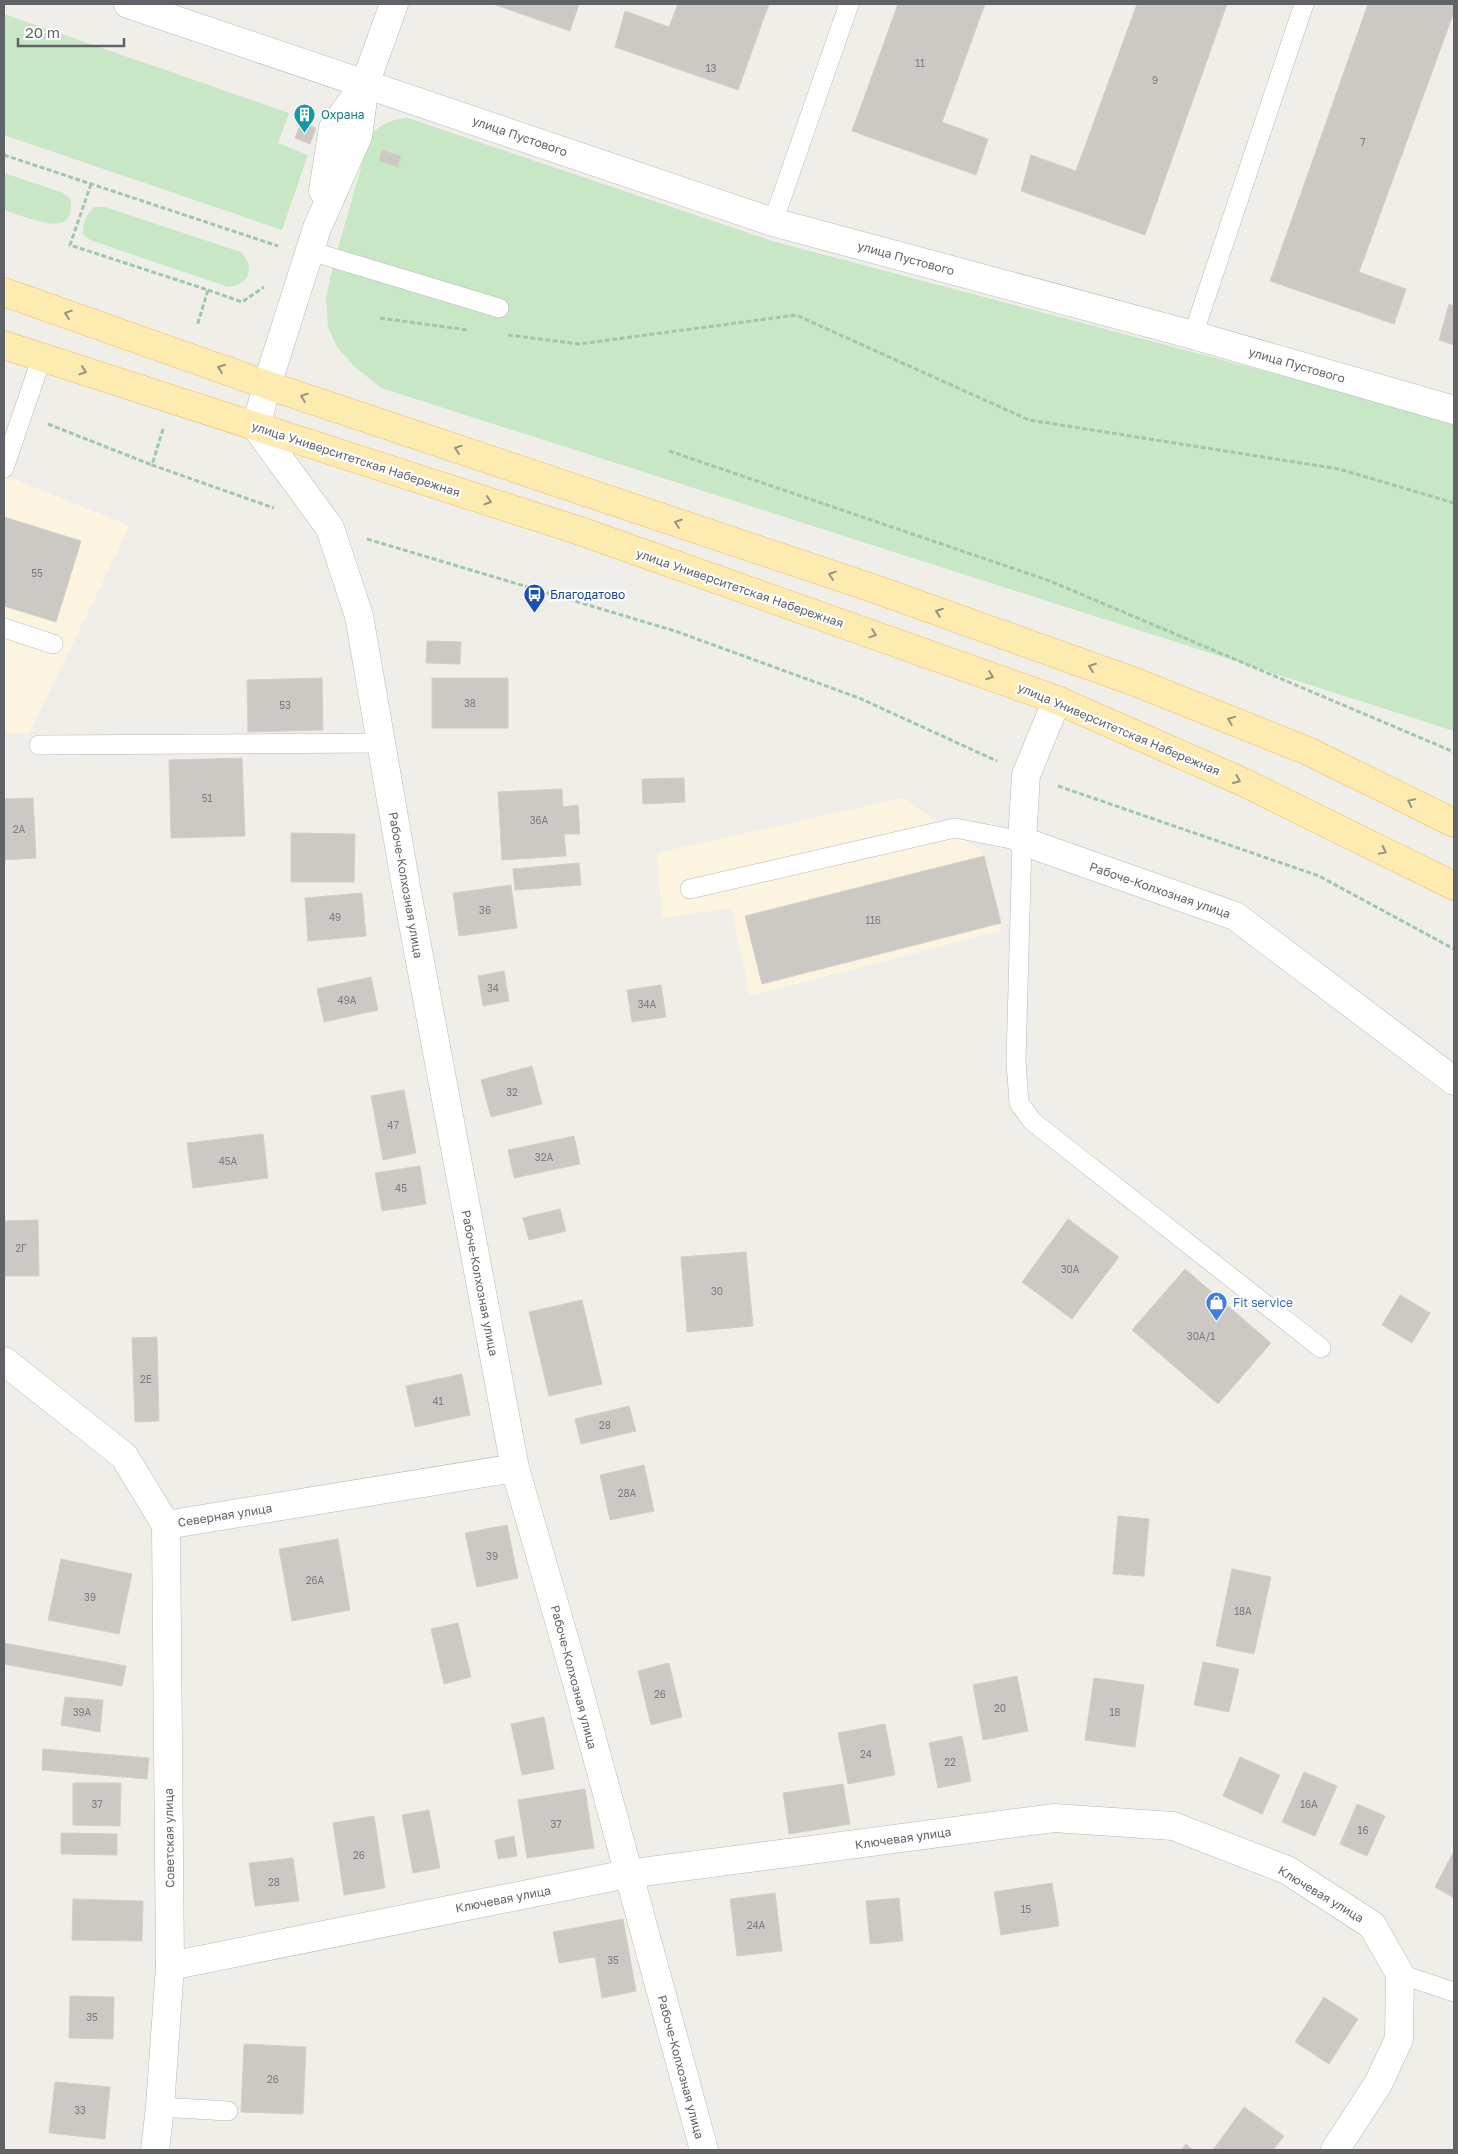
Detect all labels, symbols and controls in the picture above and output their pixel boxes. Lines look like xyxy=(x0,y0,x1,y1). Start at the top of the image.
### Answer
scale bar xyxy=(18,15,124,47)
text: 20 m xyxy=(25,23,60,41)
house number: 11 xyxy=(915,57,925,69)
house number: 13 xyxy=(706,62,716,74)
house number: 9 xyxy=(1152,74,1158,86)
building icon: Охрана xyxy=(293,102,317,133)
place label: Охрана xyxy=(321,107,365,122)
street label: улица Пустового xyxy=(470,113,570,159)
house number: 7 xyxy=(1360,136,1366,148)
street label: улица Пустового xyxy=(856,238,956,278)
one-way arrow xyxy=(64,310,73,320)
street label: улица Пустового xyxy=(1247,344,1347,386)
one-way arrow xyxy=(218,364,226,374)
one-way arrow xyxy=(79,365,87,375)
one-way arrow xyxy=(300,393,308,403)
street label: улица Университетская Набережная xyxy=(250,418,462,500)
one-way arrow xyxy=(454,445,462,455)
one-way arrow xyxy=(483,496,492,506)
one-way arrow xyxy=(674,519,683,529)
street label: улица Университетская Набережная xyxy=(634,545,846,631)
house number: 55 xyxy=(31,567,43,579)
one-way arrow xyxy=(828,571,837,581)
bus stop icon: Благодатово xyxy=(522,582,546,613)
place label: Благодатово xyxy=(550,587,625,602)
one-way arrow xyxy=(935,608,944,618)
one-way arrow xyxy=(868,628,877,638)
one-way arrow xyxy=(1088,663,1097,673)
one-way arrow xyxy=(985,670,994,680)
street label: улица Университетская Набережная xyxy=(1016,679,1222,779)
house number: 38 xyxy=(464,697,476,709)
house number: 53 xyxy=(279,699,291,711)
one-way arrow xyxy=(1227,716,1236,726)
one-way arrow xyxy=(1232,773,1241,784)
house number: 51 xyxy=(202,792,212,804)
one-way arrow xyxy=(1407,798,1416,808)
street label: Рабоче-Колхозная улица xyxy=(386,811,426,959)
house number: 36А xyxy=(530,814,549,826)
house number: 2А xyxy=(13,823,26,835)
one-way arrow xyxy=(1377,845,1386,855)
street label: Рабоче-Колхозная улица xyxy=(1087,859,1233,921)
house number: 36 xyxy=(479,904,491,916)
house number: 49 xyxy=(329,911,341,923)
house number: 116 xyxy=(865,914,881,926)
house number: 34 xyxy=(487,982,499,994)
house number: 49А xyxy=(338,994,357,1006)
house number: 34А xyxy=(638,998,657,1010)
house number: 32 xyxy=(506,1086,518,1098)
house number: 47 xyxy=(387,1119,399,1131)
house number: 32А xyxy=(535,1151,553,1163)
house number: 45А xyxy=(219,1155,238,1167)
house number: 45 xyxy=(395,1182,407,1194)
street label: Рабоче-Колхозная улица xyxy=(458,1209,502,1357)
house number: 2Г xyxy=(15,1242,27,1254)
house number: 30А xyxy=(1061,1263,1080,1275)
house number: 30 xyxy=(711,1285,723,1297)
shop icon: Fit service xyxy=(1205,1290,1229,1321)
place label: Fit service xyxy=(1233,1295,1293,1310)
house number: 30А/1 xyxy=(1187,1330,1215,1342)
house number: 2Е xyxy=(140,1373,152,1385)
house number: 41 xyxy=(433,1395,444,1407)
house number: 28 xyxy=(599,1419,611,1431)
house number: 28А xyxy=(618,1487,637,1499)
street label: Северная улица xyxy=(177,1500,273,1530)
house number: 39 xyxy=(486,1550,498,1562)
house number: 26А xyxy=(306,1574,325,1586)
house number: 39 xyxy=(84,1591,96,1603)
street label: Рабоче-Колхозная улица xyxy=(548,1603,600,1751)
house number: 18А xyxy=(1234,1605,1252,1617)
house number: 26 xyxy=(654,1688,666,1700)
house number: 20 xyxy=(994,1702,1006,1714)
house number: 39А xyxy=(73,1706,92,1718)
house number: 18 xyxy=(1110,1706,1120,1718)
house number: 24 xyxy=(860,1748,872,1760)
house number: 22 xyxy=(944,1756,956,1768)
street label: Советская улица xyxy=(161,1788,177,1888)
house number: 37 xyxy=(91,1798,103,1810)
house number: 16А xyxy=(1300,1798,1318,1810)
house number: 37 xyxy=(550,1818,562,1830)
street label: Ключевая улица xyxy=(854,1824,952,1852)
house number: 16 xyxy=(1358,1824,1368,1836)
house number: 26 xyxy=(353,1849,365,1861)
street label: Ключевая улица xyxy=(1275,1863,1367,1925)
house number: 28 xyxy=(268,1876,280,1888)
street label: Ключевая улица xyxy=(454,1882,552,1916)
house number: 15 xyxy=(1021,1903,1032,1915)
house number: 24А xyxy=(747,1919,766,1931)
house number: 35 xyxy=(607,1954,619,1966)
street label: Рабоче-Колхозная улица xyxy=(655,1993,707,2141)
house number: 35 xyxy=(86,2011,98,2023)
house number: 26 xyxy=(267,2073,279,2085)
house number: 33 xyxy=(74,2104,86,2116)

